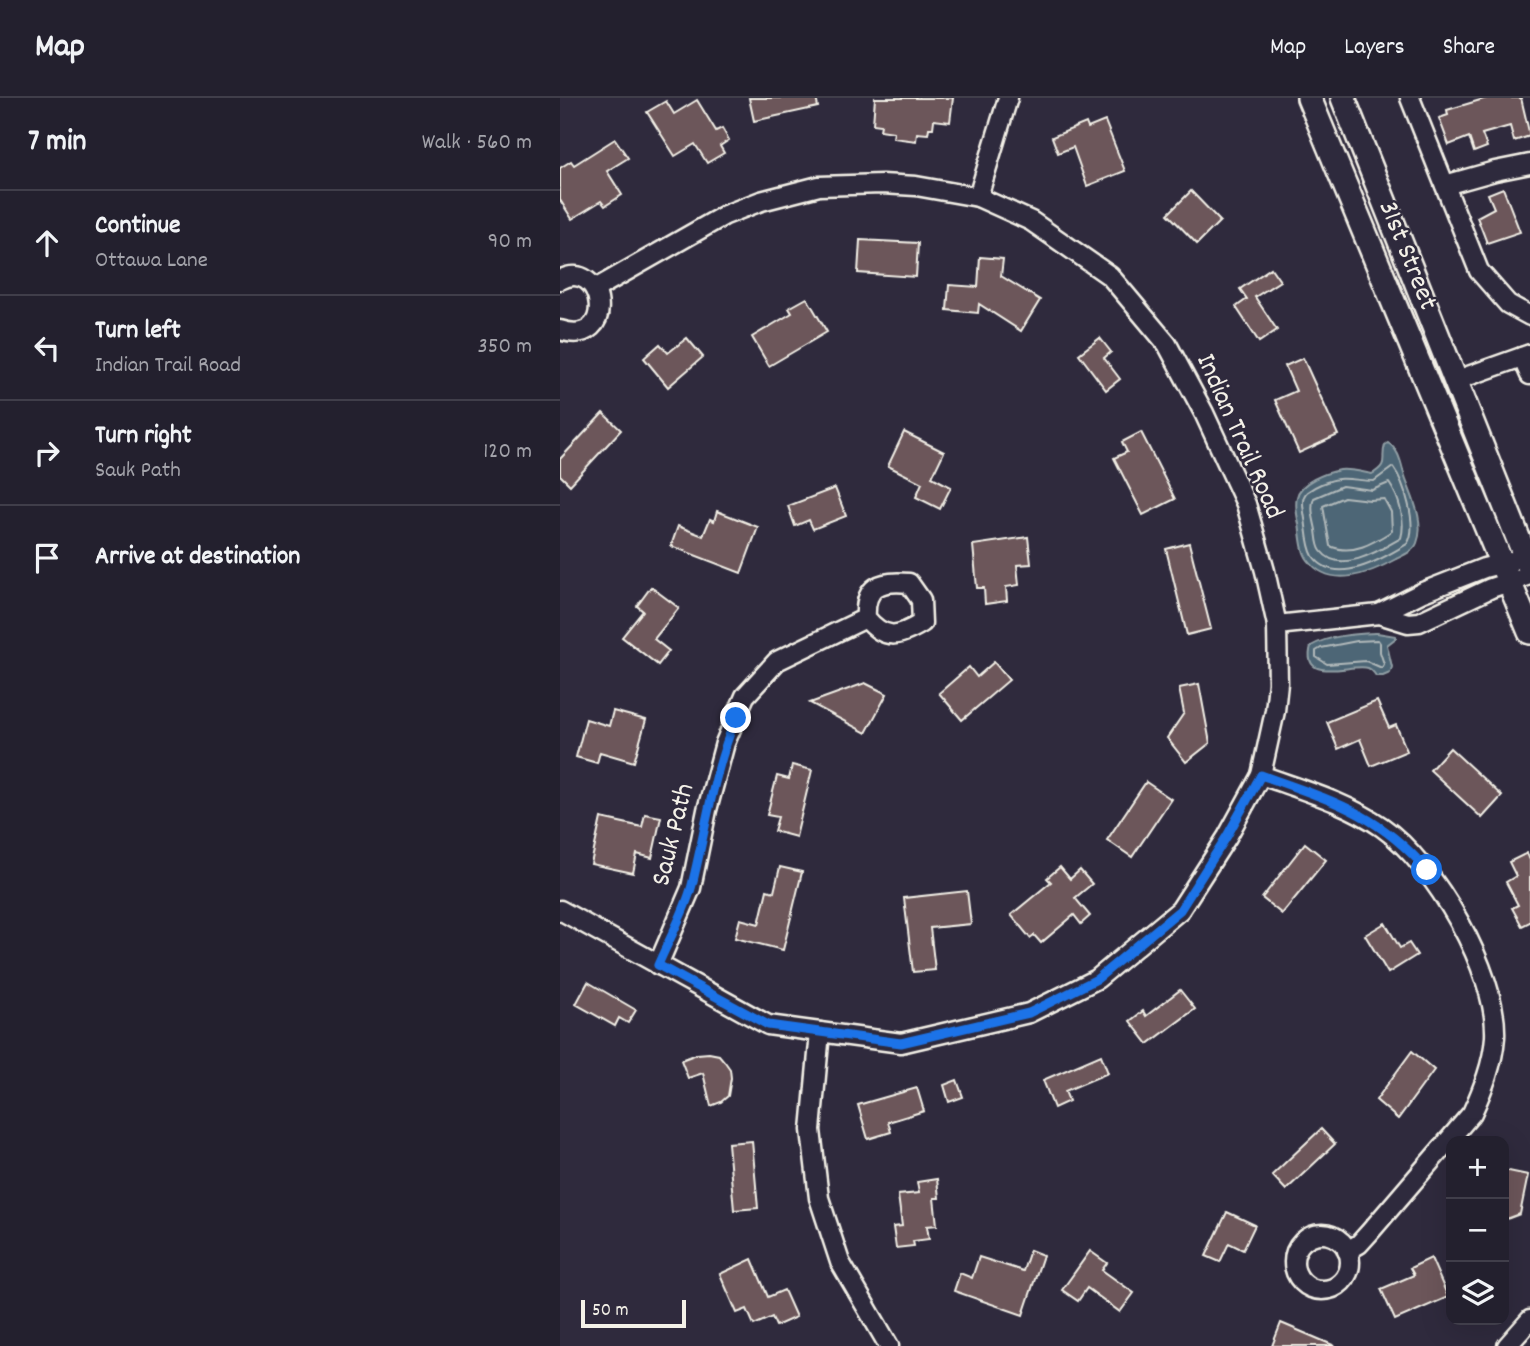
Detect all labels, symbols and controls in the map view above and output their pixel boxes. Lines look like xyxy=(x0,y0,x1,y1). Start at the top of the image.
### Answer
text: Map xyxy=(35,25,85,72)
text: Map xyxy=(1270,31,1306,65)
text: Layers xyxy=(1344,31,1405,65)
text: Share xyxy=(1443,31,1495,65)
text: 7 min xyxy=(28,122,86,165)
text: Walk · 560 m xyxy=(422,127,532,160)
street label: 31st Street xyxy=(1366,195,1446,317)
text: Continue xyxy=(95,208,180,245)
icon: ahead xyxy=(28,224,66,262)
text: 90 m xyxy=(488,226,532,259)
text: Ottawa Lane xyxy=(95,245,208,278)
text: Turn left xyxy=(95,313,181,350)
icon: left xyxy=(28,329,66,367)
text: 350 m xyxy=(478,331,532,364)
street label: Indian Trail Road xyxy=(1184,348,1292,526)
text: Indian Trail Road xyxy=(95,350,241,383)
text: Turn right xyxy=(95,418,192,455)
icon: right xyxy=(28,434,66,472)
text: 120 m xyxy=(483,436,532,469)
text: Sauk Path xyxy=(95,455,181,488)
icon: arrive xyxy=(28,539,66,577)
text: Arrive at destination xyxy=(95,539,300,576)
route end xyxy=(720,702,751,733)
street label: Sauk Path xyxy=(643,779,707,891)
route start xyxy=(1411,854,1442,885)
map controls xyxy=(1446,1136,1509,1325)
button: + xyxy=(1446,1136,1509,1199)
button: − xyxy=(1446,1199,1509,1262)
button: layers xyxy=(1446,1262,1509,1325)
scale bar xyxy=(581,1297,686,1329)
text: 50 m xyxy=(592,1298,629,1325)

